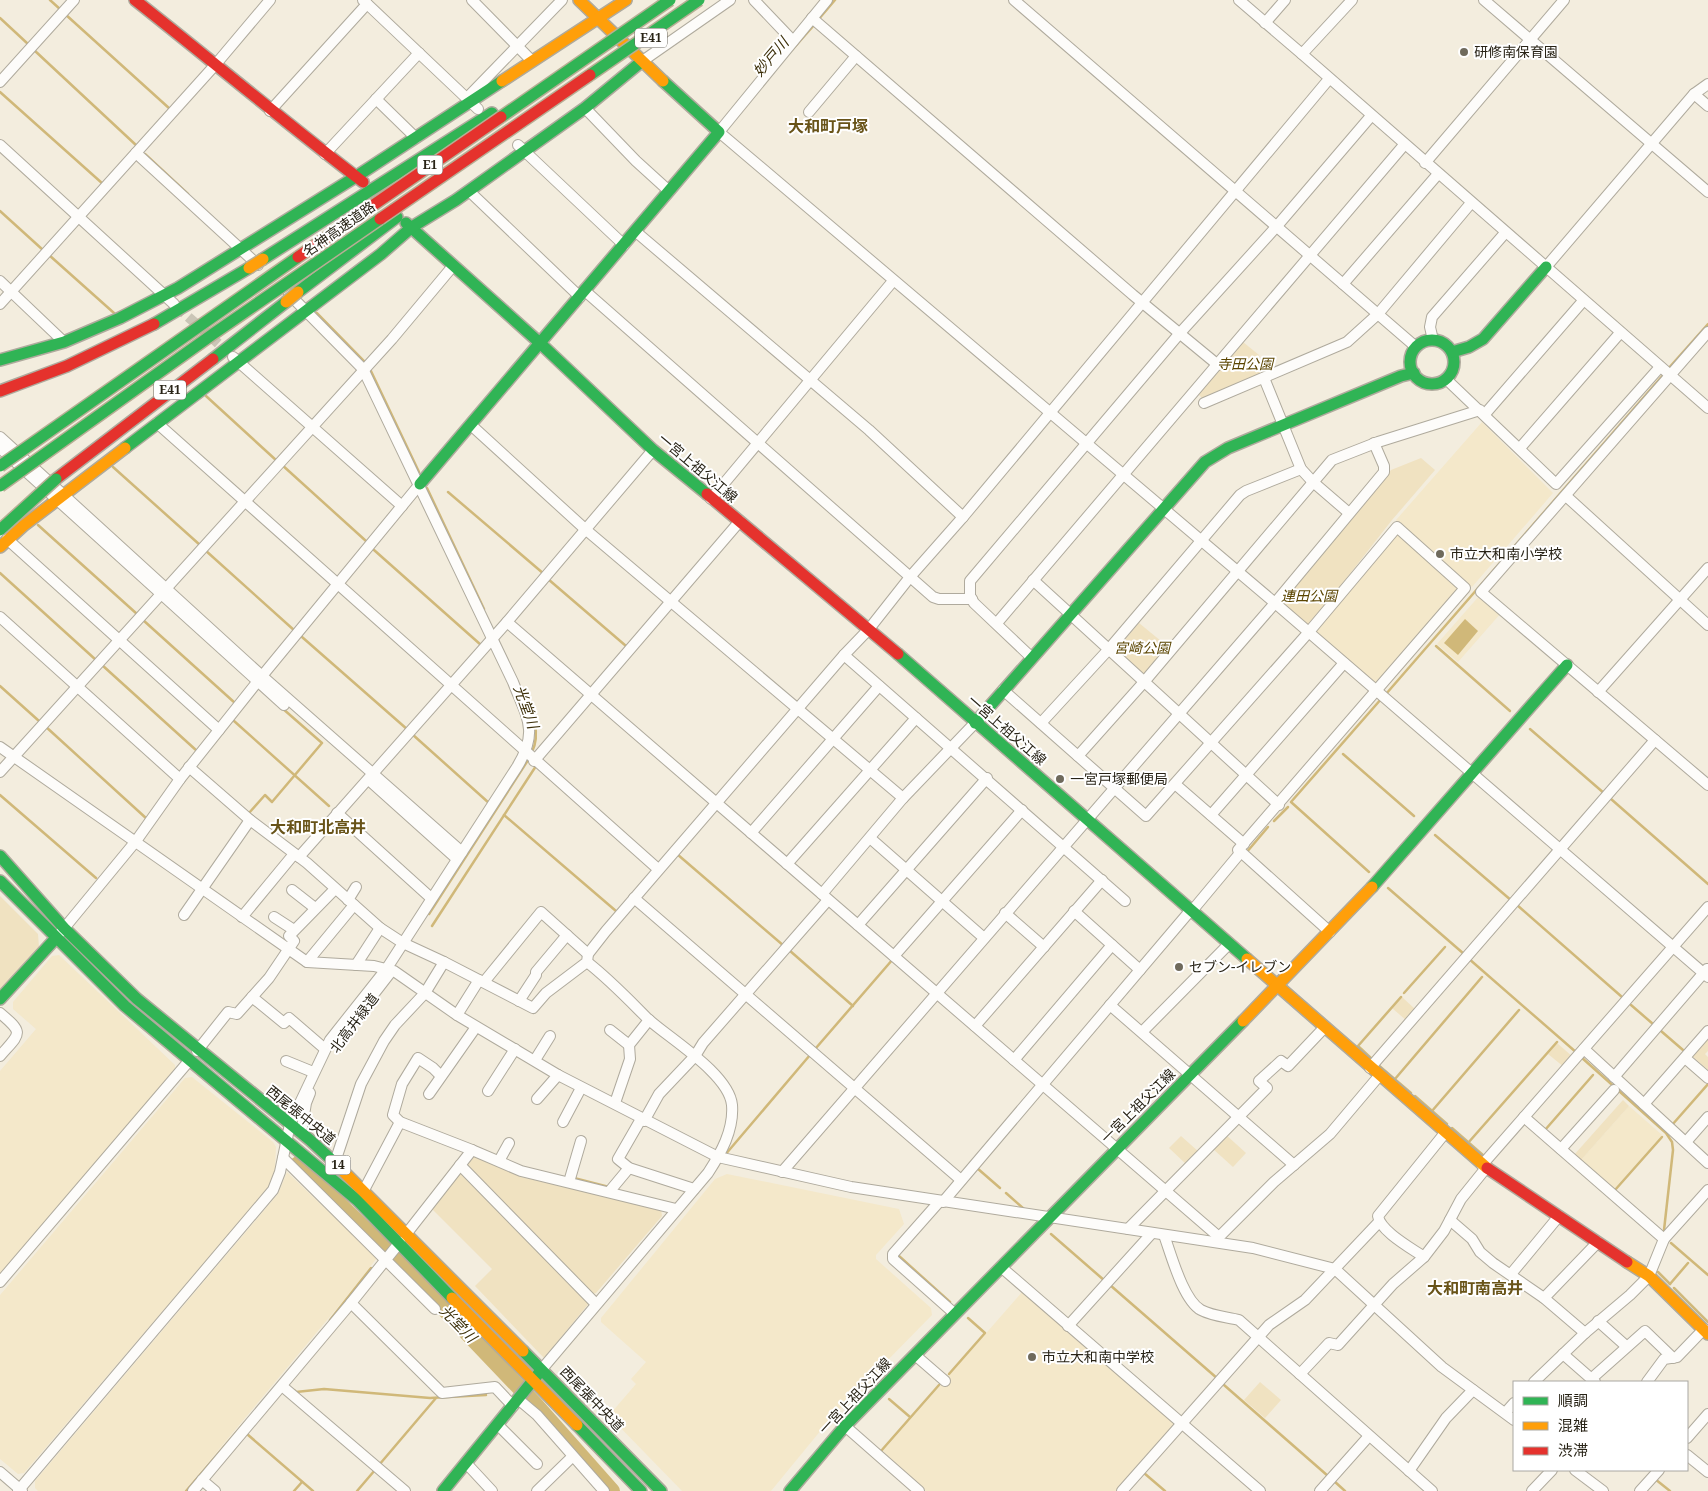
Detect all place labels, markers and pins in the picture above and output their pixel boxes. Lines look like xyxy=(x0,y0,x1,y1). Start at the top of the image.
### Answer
place label: 研修南保育園 xyxy=(1474,42,1558,61)
marker: 研修南保育園 xyxy=(1458,46,1470,58)
place label: 市立大和南小学校 xyxy=(1450,544,1562,563)
marker: 市立大和南小学校 xyxy=(1434,548,1446,560)
place label: 一宮戸塚郵便局 xyxy=(1070,769,1168,788)
marker: 一宮戸塚郵便局 xyxy=(1054,773,1066,785)
place label: セブン-イレブン xyxy=(1189,957,1291,976)
marker: セブン-イレブン xyxy=(1173,961,1185,973)
place label: 市立大和南中学校 xyxy=(1042,1347,1154,1366)
marker: 市立大和南中学校 xyxy=(1026,1351,1038,1363)

